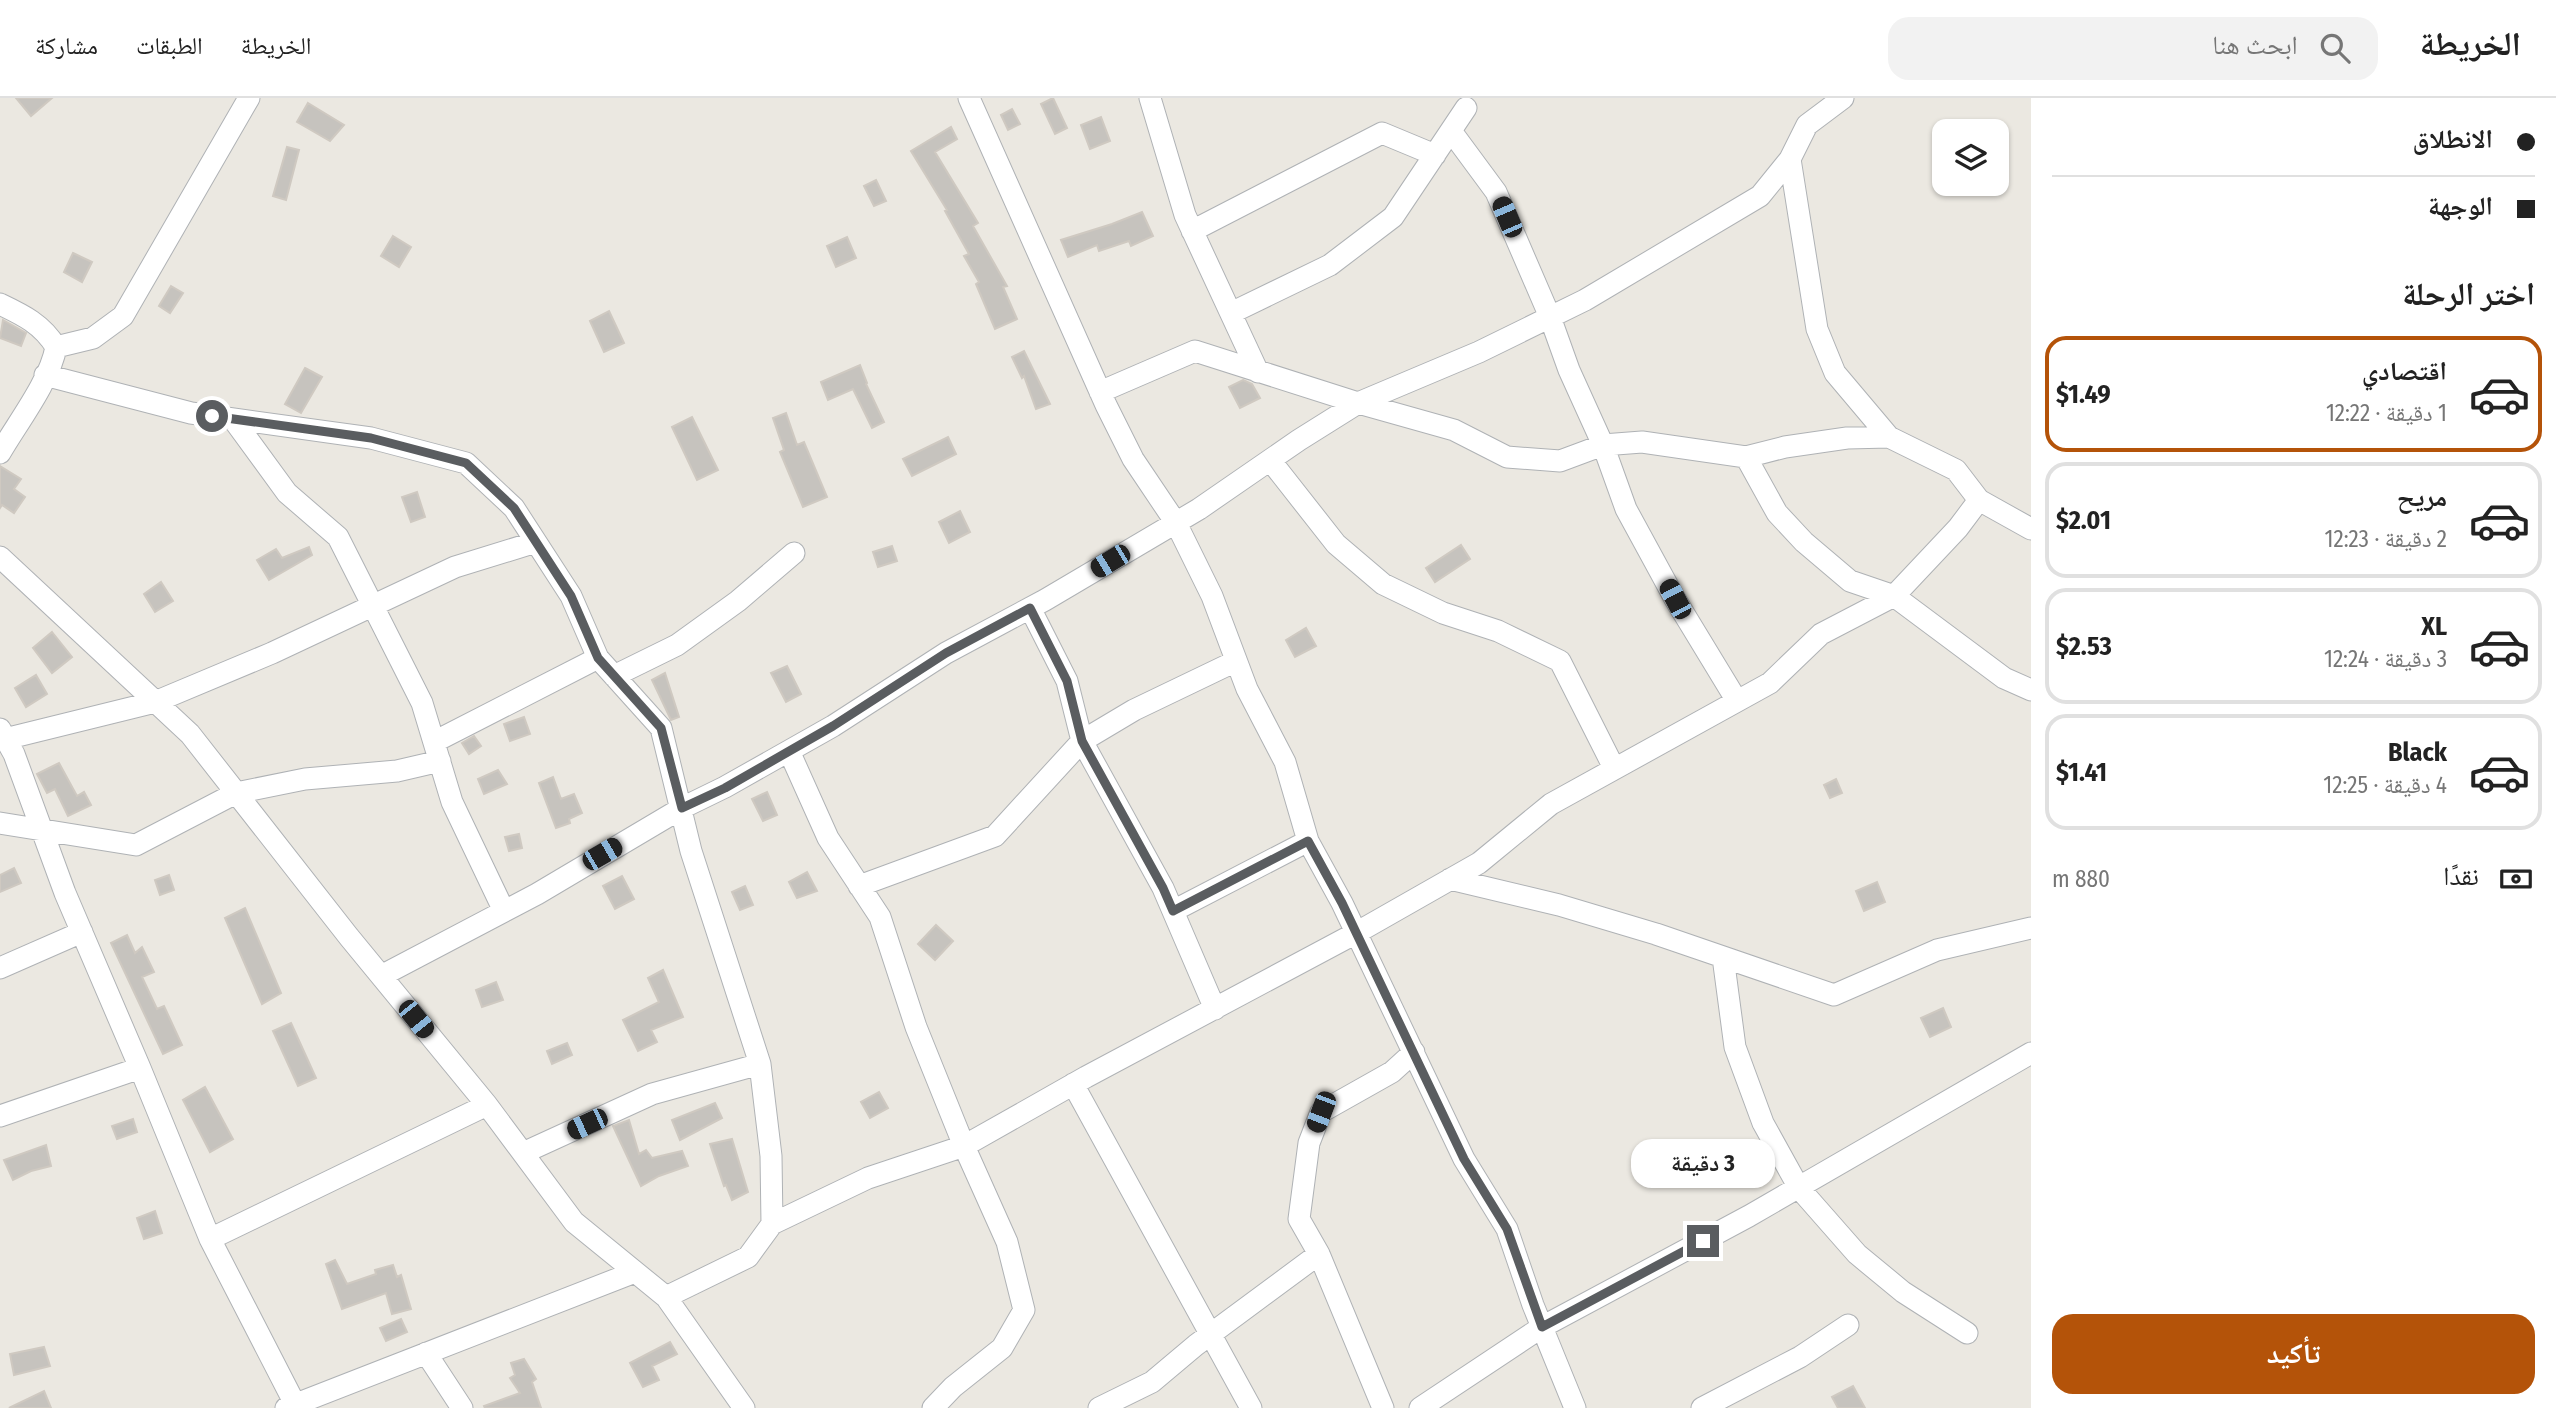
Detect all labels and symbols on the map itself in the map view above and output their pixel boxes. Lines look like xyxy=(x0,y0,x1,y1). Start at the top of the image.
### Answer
car xyxy=(1490,194,1525,240)
route start xyxy=(196,400,228,432)
car xyxy=(1087,541,1134,581)
car xyxy=(1656,576,1695,622)
car xyxy=(579,834,626,874)
car xyxy=(395,996,438,1042)
car xyxy=(1304,1089,1339,1135)
car xyxy=(564,1106,611,1142)
callout: 3 دقيقة xyxy=(1631,1140,1775,1188)
route end xyxy=(1687,1225,1719,1257)

